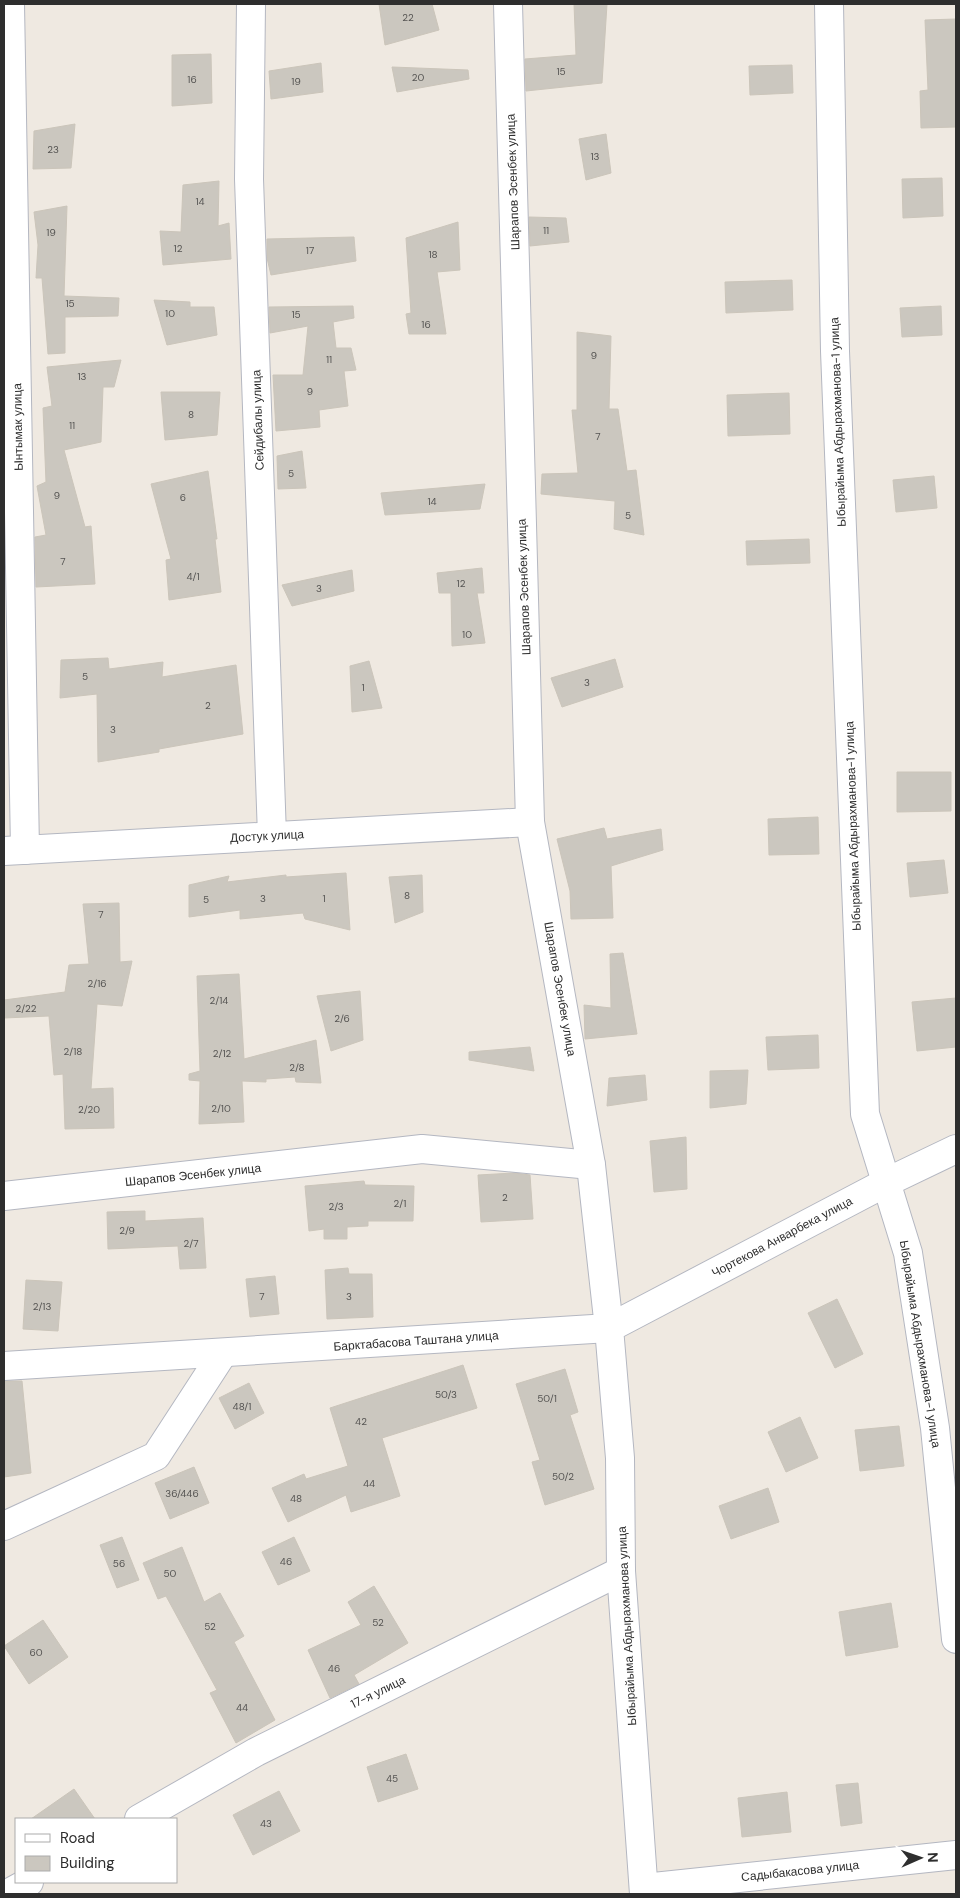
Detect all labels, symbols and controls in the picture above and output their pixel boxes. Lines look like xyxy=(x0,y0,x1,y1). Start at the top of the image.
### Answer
house number: 22 xyxy=(402,11,414,24)
house number: 15 xyxy=(556,65,566,78)
house number: 20 xyxy=(412,71,424,84)
house number: 16 xyxy=(187,73,197,86)
house number: 19 xyxy=(291,75,301,88)
street label: Шарапов Эсенбек улица xyxy=(503,113,523,251)
house number: 23 xyxy=(47,143,59,156)
house number: 13 xyxy=(590,150,600,163)
house number: 14 xyxy=(195,195,205,208)
house number: 11 xyxy=(543,224,549,237)
house number: 19 xyxy=(46,226,56,239)
house number: 12 xyxy=(174,242,183,255)
house number: 17 xyxy=(306,244,314,257)
house number: 18 xyxy=(428,248,438,261)
house number: 15 xyxy=(65,297,75,310)
house number: 10 xyxy=(165,307,175,320)
house number: 15 xyxy=(291,308,301,321)
street label: Ыбырайыма Абдырахманова-1 улица xyxy=(826,317,850,527)
house number: 16 xyxy=(421,318,431,331)
house number: 9 xyxy=(591,349,597,362)
house number: 11 xyxy=(326,353,332,366)
street label: Сейдибалы улица xyxy=(248,369,268,471)
house number: 13 xyxy=(77,370,87,383)
street label: Ынтымак улица xyxy=(9,383,27,471)
house number: 9 xyxy=(307,385,313,398)
house number: 8 xyxy=(188,408,194,421)
house number: 11 xyxy=(69,419,75,432)
house number: 7 xyxy=(595,430,601,443)
house number: 5 xyxy=(288,467,294,480)
house number: 9 xyxy=(54,489,60,502)
house number: 6 xyxy=(180,491,186,504)
house number: 14 xyxy=(427,495,437,508)
house number: 5 xyxy=(625,509,631,522)
street label: Шарапов Эсенбек улица xyxy=(514,518,534,656)
house number: 7 xyxy=(60,555,66,568)
house number: 4/1 xyxy=(186,570,200,583)
house number: 12 xyxy=(457,577,466,590)
house number: 3 xyxy=(316,582,322,595)
house number: 10 xyxy=(462,628,472,641)
house number: 5 xyxy=(82,670,88,683)
house number: 3 xyxy=(584,676,590,689)
house number: 1 xyxy=(361,681,365,694)
house number: 2 xyxy=(205,699,211,712)
street label: Ыбырайыма Абдырахманова-1 улица xyxy=(841,721,865,931)
house number: 3 xyxy=(110,723,116,736)
street label: Достук улица xyxy=(230,826,305,846)
house number: 8 xyxy=(404,889,410,902)
house number: 3 xyxy=(260,892,266,905)
house number: 1 xyxy=(322,892,326,905)
house number: 5 xyxy=(203,893,209,906)
house number: 7 xyxy=(98,908,104,921)
street label: Шарапов Эсенбек улица xyxy=(540,920,580,1058)
house number: 2/16 xyxy=(87,977,107,990)
house number: 2/14 xyxy=(210,994,228,1007)
house number: 2/22 xyxy=(15,1002,37,1015)
house number: 2/6 xyxy=(334,1012,350,1025)
house number: 2/18 xyxy=(64,1045,82,1058)
house number: 2/12 xyxy=(213,1047,232,1060)
house number: 2/8 xyxy=(289,1061,305,1074)
house number: 2/10 xyxy=(211,1102,231,1115)
house number: 2/20 xyxy=(78,1103,100,1116)
street label: Шарапов Эсенбек улица xyxy=(124,1160,262,1190)
house number: 2 xyxy=(502,1191,508,1204)
street label: Чортекова Анварбека улица xyxy=(709,1193,855,1281)
house number: 2/1 xyxy=(394,1197,406,1210)
house number: 2/3 xyxy=(328,1200,344,1213)
house number: 2/9 xyxy=(119,1224,135,1237)
house number: 2/7 xyxy=(183,1237,199,1250)
street label: Ыбырайыма Абдырахманова-1 улица xyxy=(896,1239,944,1449)
house number: 7 xyxy=(259,1290,265,1303)
house number: 3 xyxy=(346,1290,352,1303)
house number: 2/13 xyxy=(33,1300,51,1313)
street label: Барктабасова Таштана улица xyxy=(333,1327,499,1355)
house number: 50/3 xyxy=(435,1388,457,1401)
house number: 50/1 xyxy=(537,1392,557,1405)
house number: 48/1 xyxy=(233,1400,251,1413)
house number: 42 xyxy=(355,1415,367,1428)
house number: 50/2 xyxy=(552,1470,574,1483)
house number: 44 xyxy=(363,1477,375,1490)
house number: 36/446 xyxy=(165,1487,199,1500)
house number: 48 xyxy=(290,1492,302,1505)
street label: Ыбырайыма Абдырахманова улица xyxy=(614,1526,640,1726)
house number: 46 xyxy=(280,1555,292,1568)
house number: 56 xyxy=(113,1557,125,1570)
house number: 50 xyxy=(164,1567,177,1580)
house number: 52 xyxy=(372,1616,384,1629)
house number: 52 xyxy=(204,1620,216,1633)
house number: 60 xyxy=(29,1646,43,1659)
house number: 46 xyxy=(328,1662,340,1675)
street label: 17-я улица xyxy=(348,1672,408,1712)
house number: 44 xyxy=(236,1701,248,1714)
house number: 45 xyxy=(386,1772,398,1785)
house number: 43 xyxy=(260,1817,272,1830)
legend xyxy=(15,1818,178,1883)
text: Road xyxy=(60,1828,95,1848)
north arrow xyxy=(895,1833,945,1883)
text: N xyxy=(924,1852,942,1863)
text: Building xyxy=(60,1853,115,1873)
street label: Садыбакасова улица xyxy=(740,1857,860,1885)

